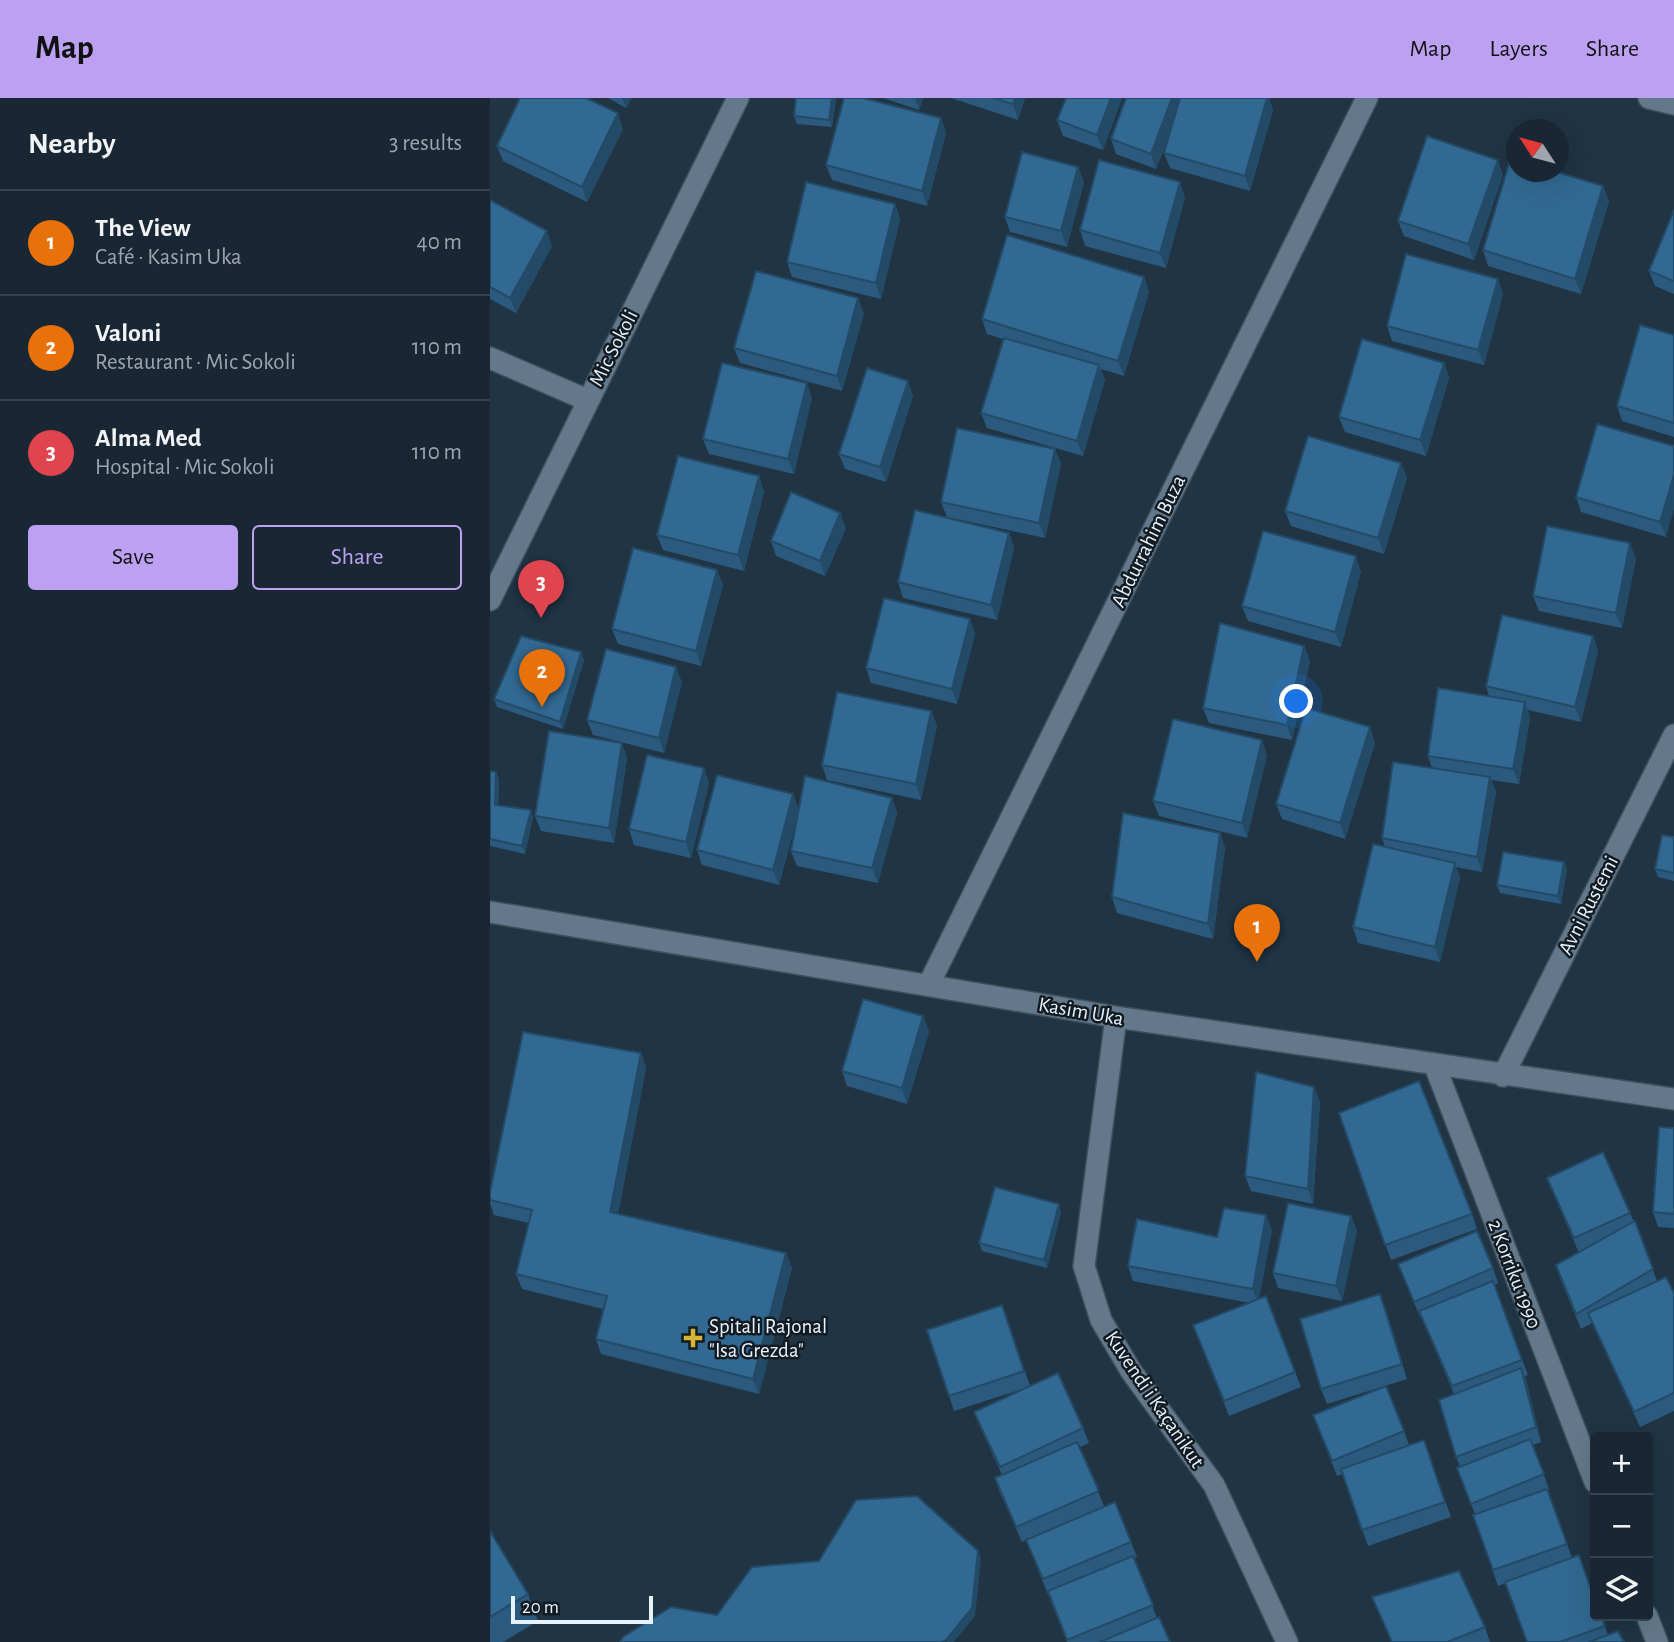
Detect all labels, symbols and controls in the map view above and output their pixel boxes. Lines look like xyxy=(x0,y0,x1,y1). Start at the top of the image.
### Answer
text: Map xyxy=(35,32,94,65)
text: Map xyxy=(1409,37,1451,61)
text: Layers xyxy=(1489,37,1548,61)
text: Share xyxy=(1586,37,1639,61)
north arrow xyxy=(1506,119,1569,182)
text: Nearby xyxy=(28,129,116,159)
text: 3 results xyxy=(389,132,462,155)
text: The View xyxy=(95,215,191,241)
text: 1 xyxy=(47,231,55,254)
text: 40 m xyxy=(417,231,462,254)
text: Café · Kasim Uka xyxy=(95,246,242,269)
street label: Mic Sokoli xyxy=(585,307,642,390)
text: Valoni xyxy=(95,320,161,346)
text: 2 xyxy=(46,336,56,359)
text: 110 m xyxy=(412,336,462,359)
text: Restaurant · Mic Sokoli xyxy=(95,351,296,374)
text: Alma Med xyxy=(95,425,201,451)
text: 3 xyxy=(46,441,56,464)
text: 110 m xyxy=(412,441,462,464)
text: Hospital · Mic Sokoli xyxy=(95,456,275,479)
street label: Abdurrahim Buza xyxy=(1107,472,1190,611)
button: Save xyxy=(28,525,238,590)
button: Share xyxy=(252,525,462,590)
pin: 3 xyxy=(518,560,564,618)
pin: 2 xyxy=(519,649,565,707)
your location xyxy=(1279,684,1313,718)
street label: Avni Rustemi xyxy=(1555,852,1622,958)
pin: 1 xyxy=(1234,904,1280,962)
street label: Kasim Uka xyxy=(1037,994,1125,1029)
street label: 2 Korriku 1990 xyxy=(1484,1217,1545,1331)
place label: Spitali Rajonal "Isa Grezda" xyxy=(709,1316,827,1361)
street label: Kuvendi i Kaçanikut xyxy=(1101,1327,1208,1472)
marker: Spitali Rajonal "Isa Grezda" xyxy=(683,1328,703,1348)
map controls xyxy=(1590,1432,1653,1621)
button: + xyxy=(1590,1432,1653,1495)
button: − xyxy=(1590,1495,1653,1558)
button: layers xyxy=(1590,1558,1653,1621)
scale bar xyxy=(511,1593,653,1625)
text: 20 m xyxy=(522,1598,559,1617)

